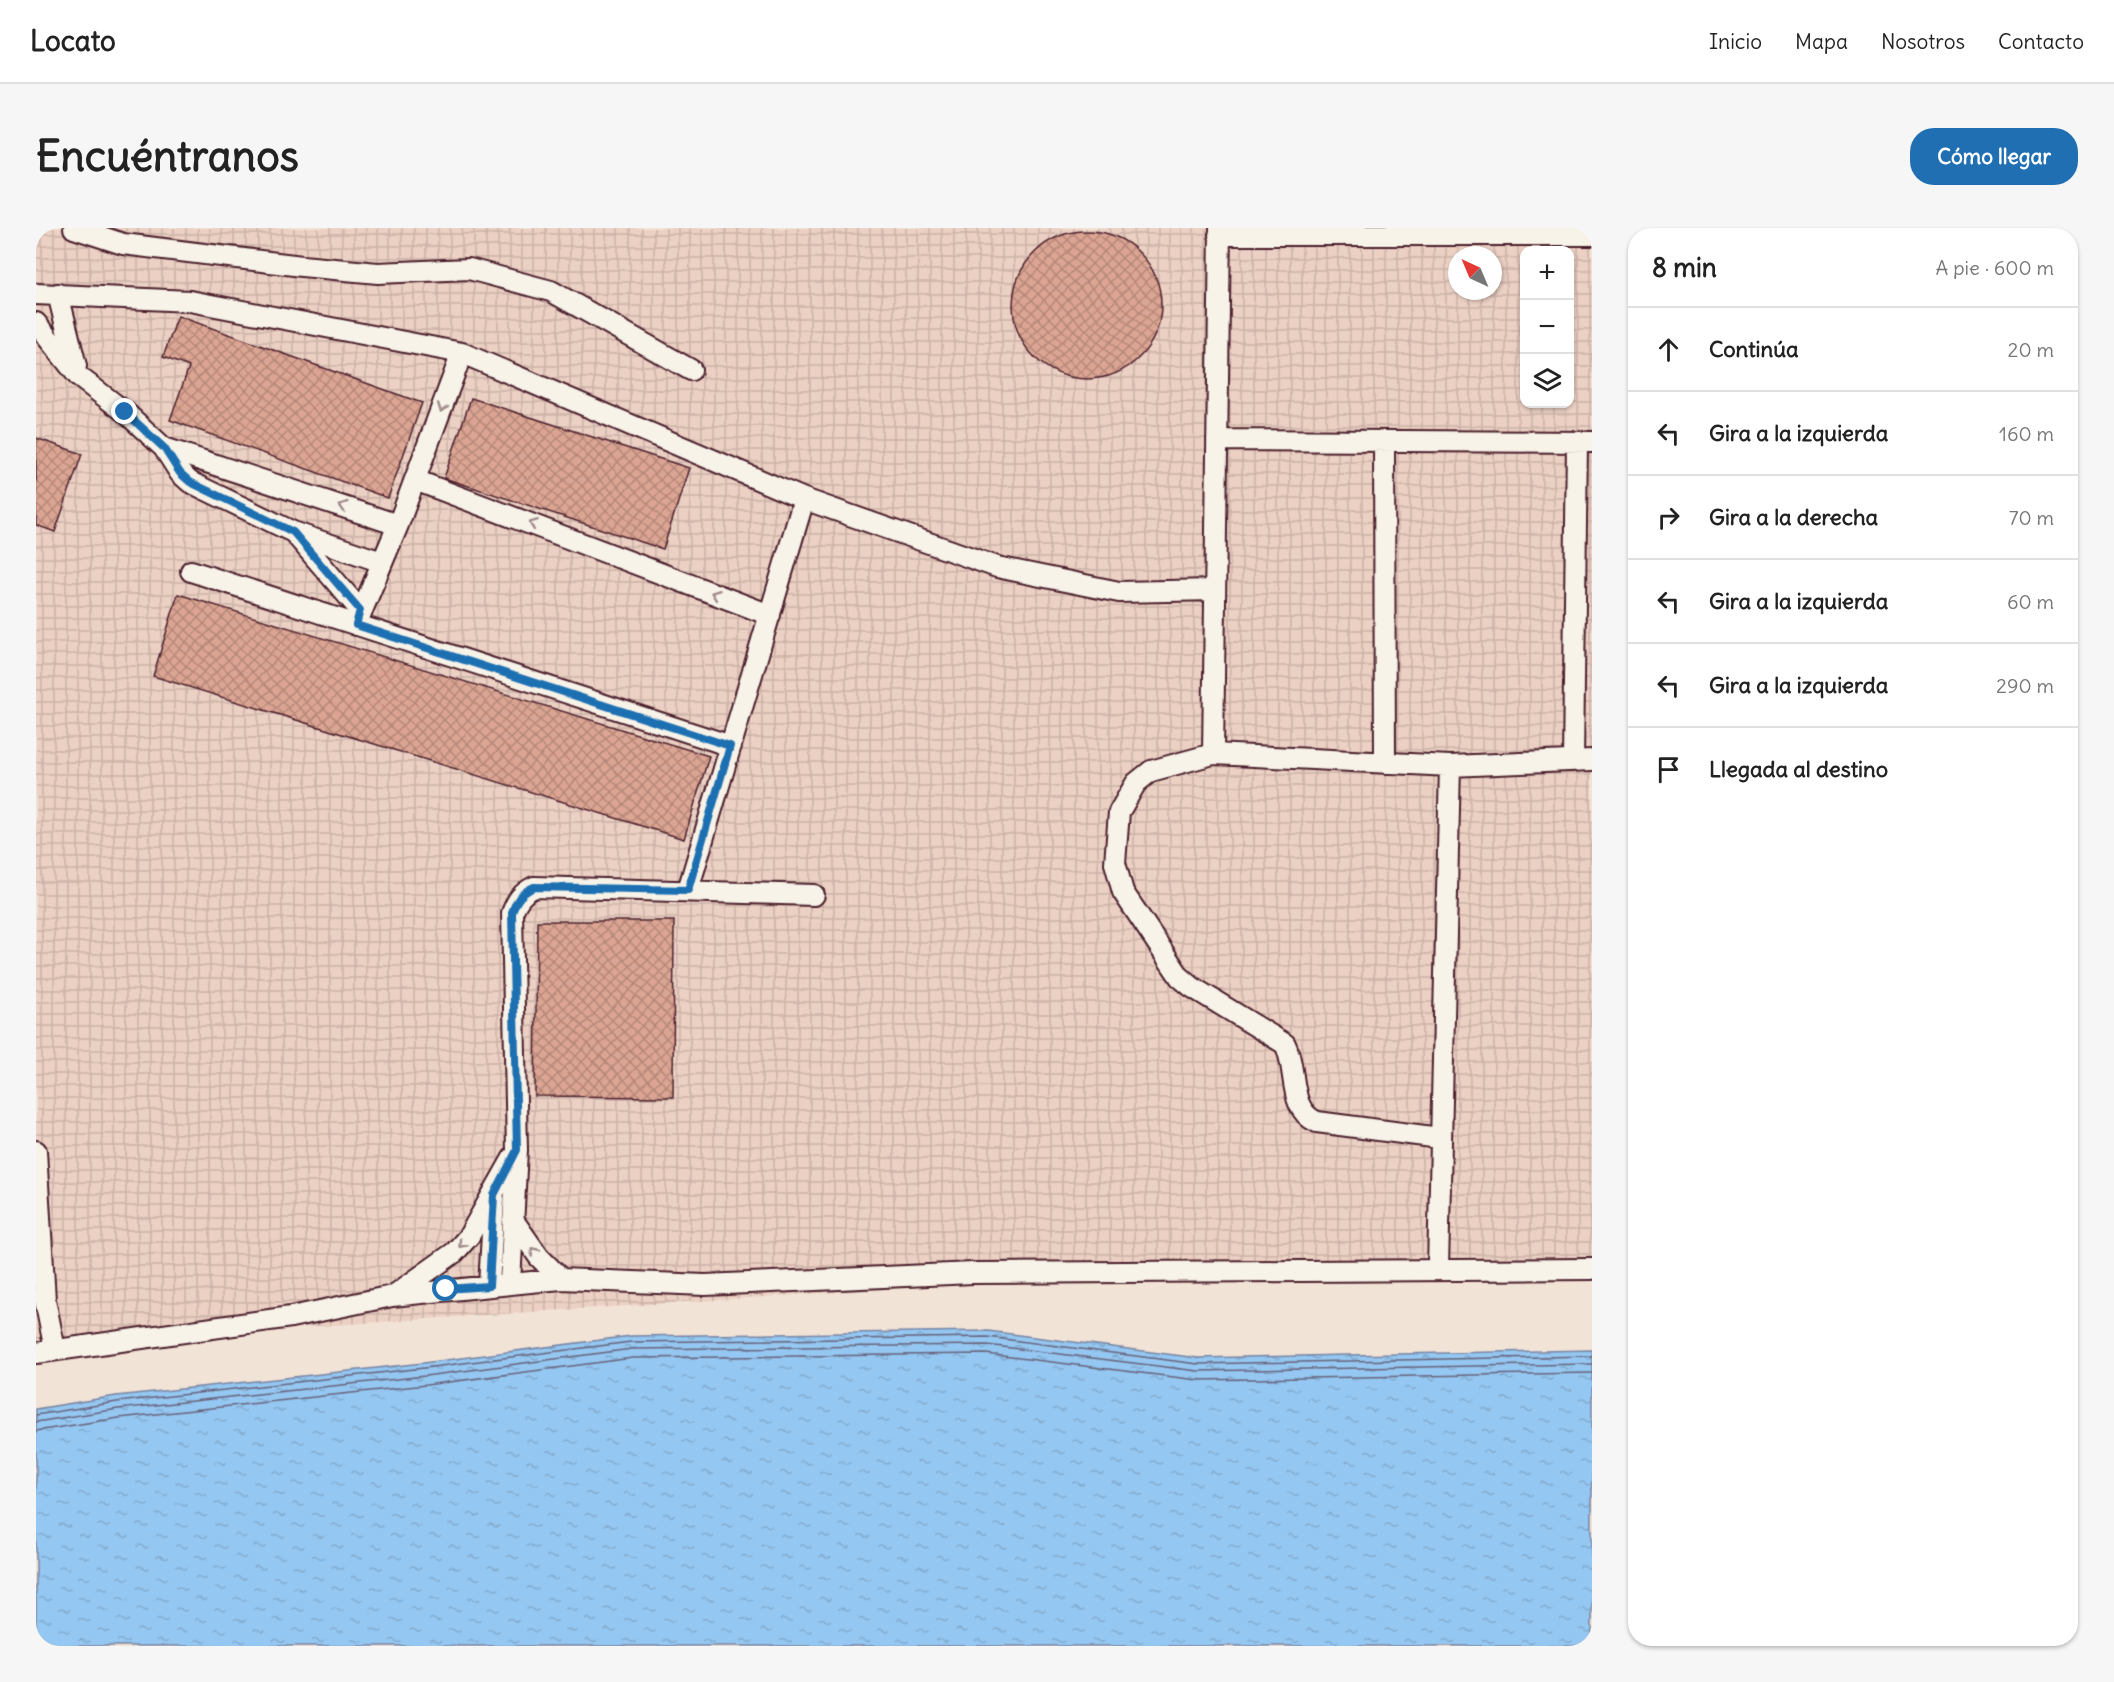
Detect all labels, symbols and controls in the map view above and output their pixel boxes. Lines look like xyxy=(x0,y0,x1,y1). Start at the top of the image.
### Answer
text: Locato xyxy=(30,23,116,59)
text: Inicio xyxy=(1709,28,1762,55)
text: Mapa xyxy=(1795,28,1848,55)
text: Nosotros xyxy=(1881,28,1965,55)
text: Contacto xyxy=(1998,28,2084,55)
button: Cómo llegar xyxy=(1910,128,2078,185)
text: Encuéntranos xyxy=(36,130,299,182)
north arrow xyxy=(1448,246,1502,300)
map controls xyxy=(1520,246,1574,408)
button: + xyxy=(1520,246,1574,300)
text: 8 min xyxy=(1652,251,1717,284)
text: A pie · 600 m xyxy=(1936,255,2054,280)
button: − xyxy=(1520,300,1574,354)
icon: ahead xyxy=(1652,333,1685,366)
text: Continúa xyxy=(1709,335,1798,363)
text: 20 m xyxy=(2008,337,2054,362)
button: layers xyxy=(1520,354,1574,408)
route end xyxy=(111,398,137,424)
one-way arrow xyxy=(436,402,449,413)
icon: left xyxy=(1652,417,1685,450)
text: Gira a la izquierda xyxy=(1709,419,1888,447)
text: 160 m xyxy=(1999,421,2054,446)
one-way arrow xyxy=(338,501,349,514)
icon: right xyxy=(1652,501,1685,534)
text: Gira a la derecha xyxy=(1709,503,1878,531)
text: 70 m xyxy=(2009,505,2054,530)
one-way arrow xyxy=(528,519,539,532)
icon: left xyxy=(1652,585,1685,618)
text: Gira a la izquierda xyxy=(1709,587,1888,615)
one-way arrow xyxy=(710,589,721,601)
text: 60 m xyxy=(2007,589,2054,614)
icon: left xyxy=(1652,669,1685,702)
text: Gira a la izquierda xyxy=(1709,671,1888,699)
text: 290 m xyxy=(1996,673,2054,698)
icon: arrive xyxy=(1652,753,1685,786)
text: Llegada al destino xyxy=(1709,755,1888,783)
one-way arrow xyxy=(458,1237,469,1248)
one-way arrow xyxy=(531,1247,542,1258)
route start xyxy=(432,1275,458,1301)

